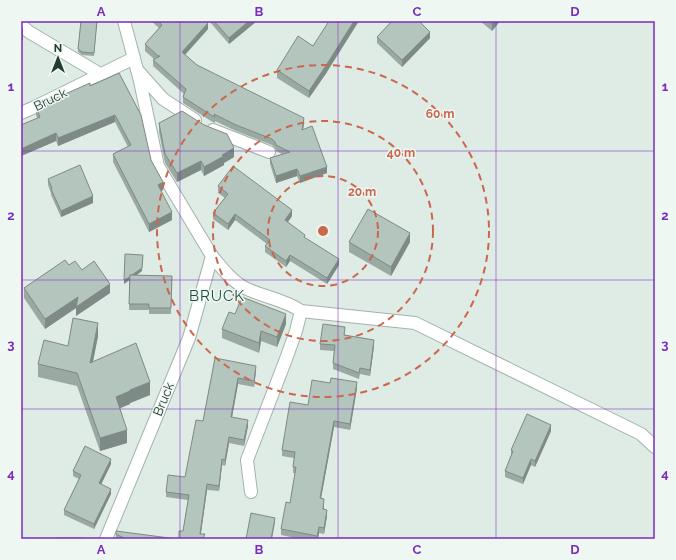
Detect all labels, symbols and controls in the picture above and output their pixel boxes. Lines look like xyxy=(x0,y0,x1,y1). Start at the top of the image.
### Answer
text: A xyxy=(97,4,106,19)
text: B xyxy=(255,4,264,19)
text: C xyxy=(413,4,422,19)
text: D xyxy=(570,4,580,19)
north arrow xyxy=(38,38,78,78)
text: N xyxy=(54,42,62,55)
text: 1 xyxy=(8,79,15,94)
text: 1 xyxy=(662,79,669,94)
street label: Bruck xyxy=(31,85,69,114)
text: 60 m xyxy=(426,107,454,121)
text: 40 m xyxy=(387,146,415,160)
text: 20 m xyxy=(348,185,376,199)
text: 2 xyxy=(7,208,15,223)
text: 2 xyxy=(661,208,669,223)
centre of rings xyxy=(316,224,330,238)
district label: BRUCK xyxy=(189,287,245,305)
text: 3 xyxy=(7,337,15,352)
text: 3 xyxy=(661,337,669,352)
street label: Bruck xyxy=(150,380,177,418)
text: 4 xyxy=(7,466,15,481)
text: 4 xyxy=(661,466,669,481)
text: A xyxy=(97,542,106,557)
text: B xyxy=(255,542,264,557)
text: C xyxy=(413,542,422,557)
text: D xyxy=(570,542,580,557)

